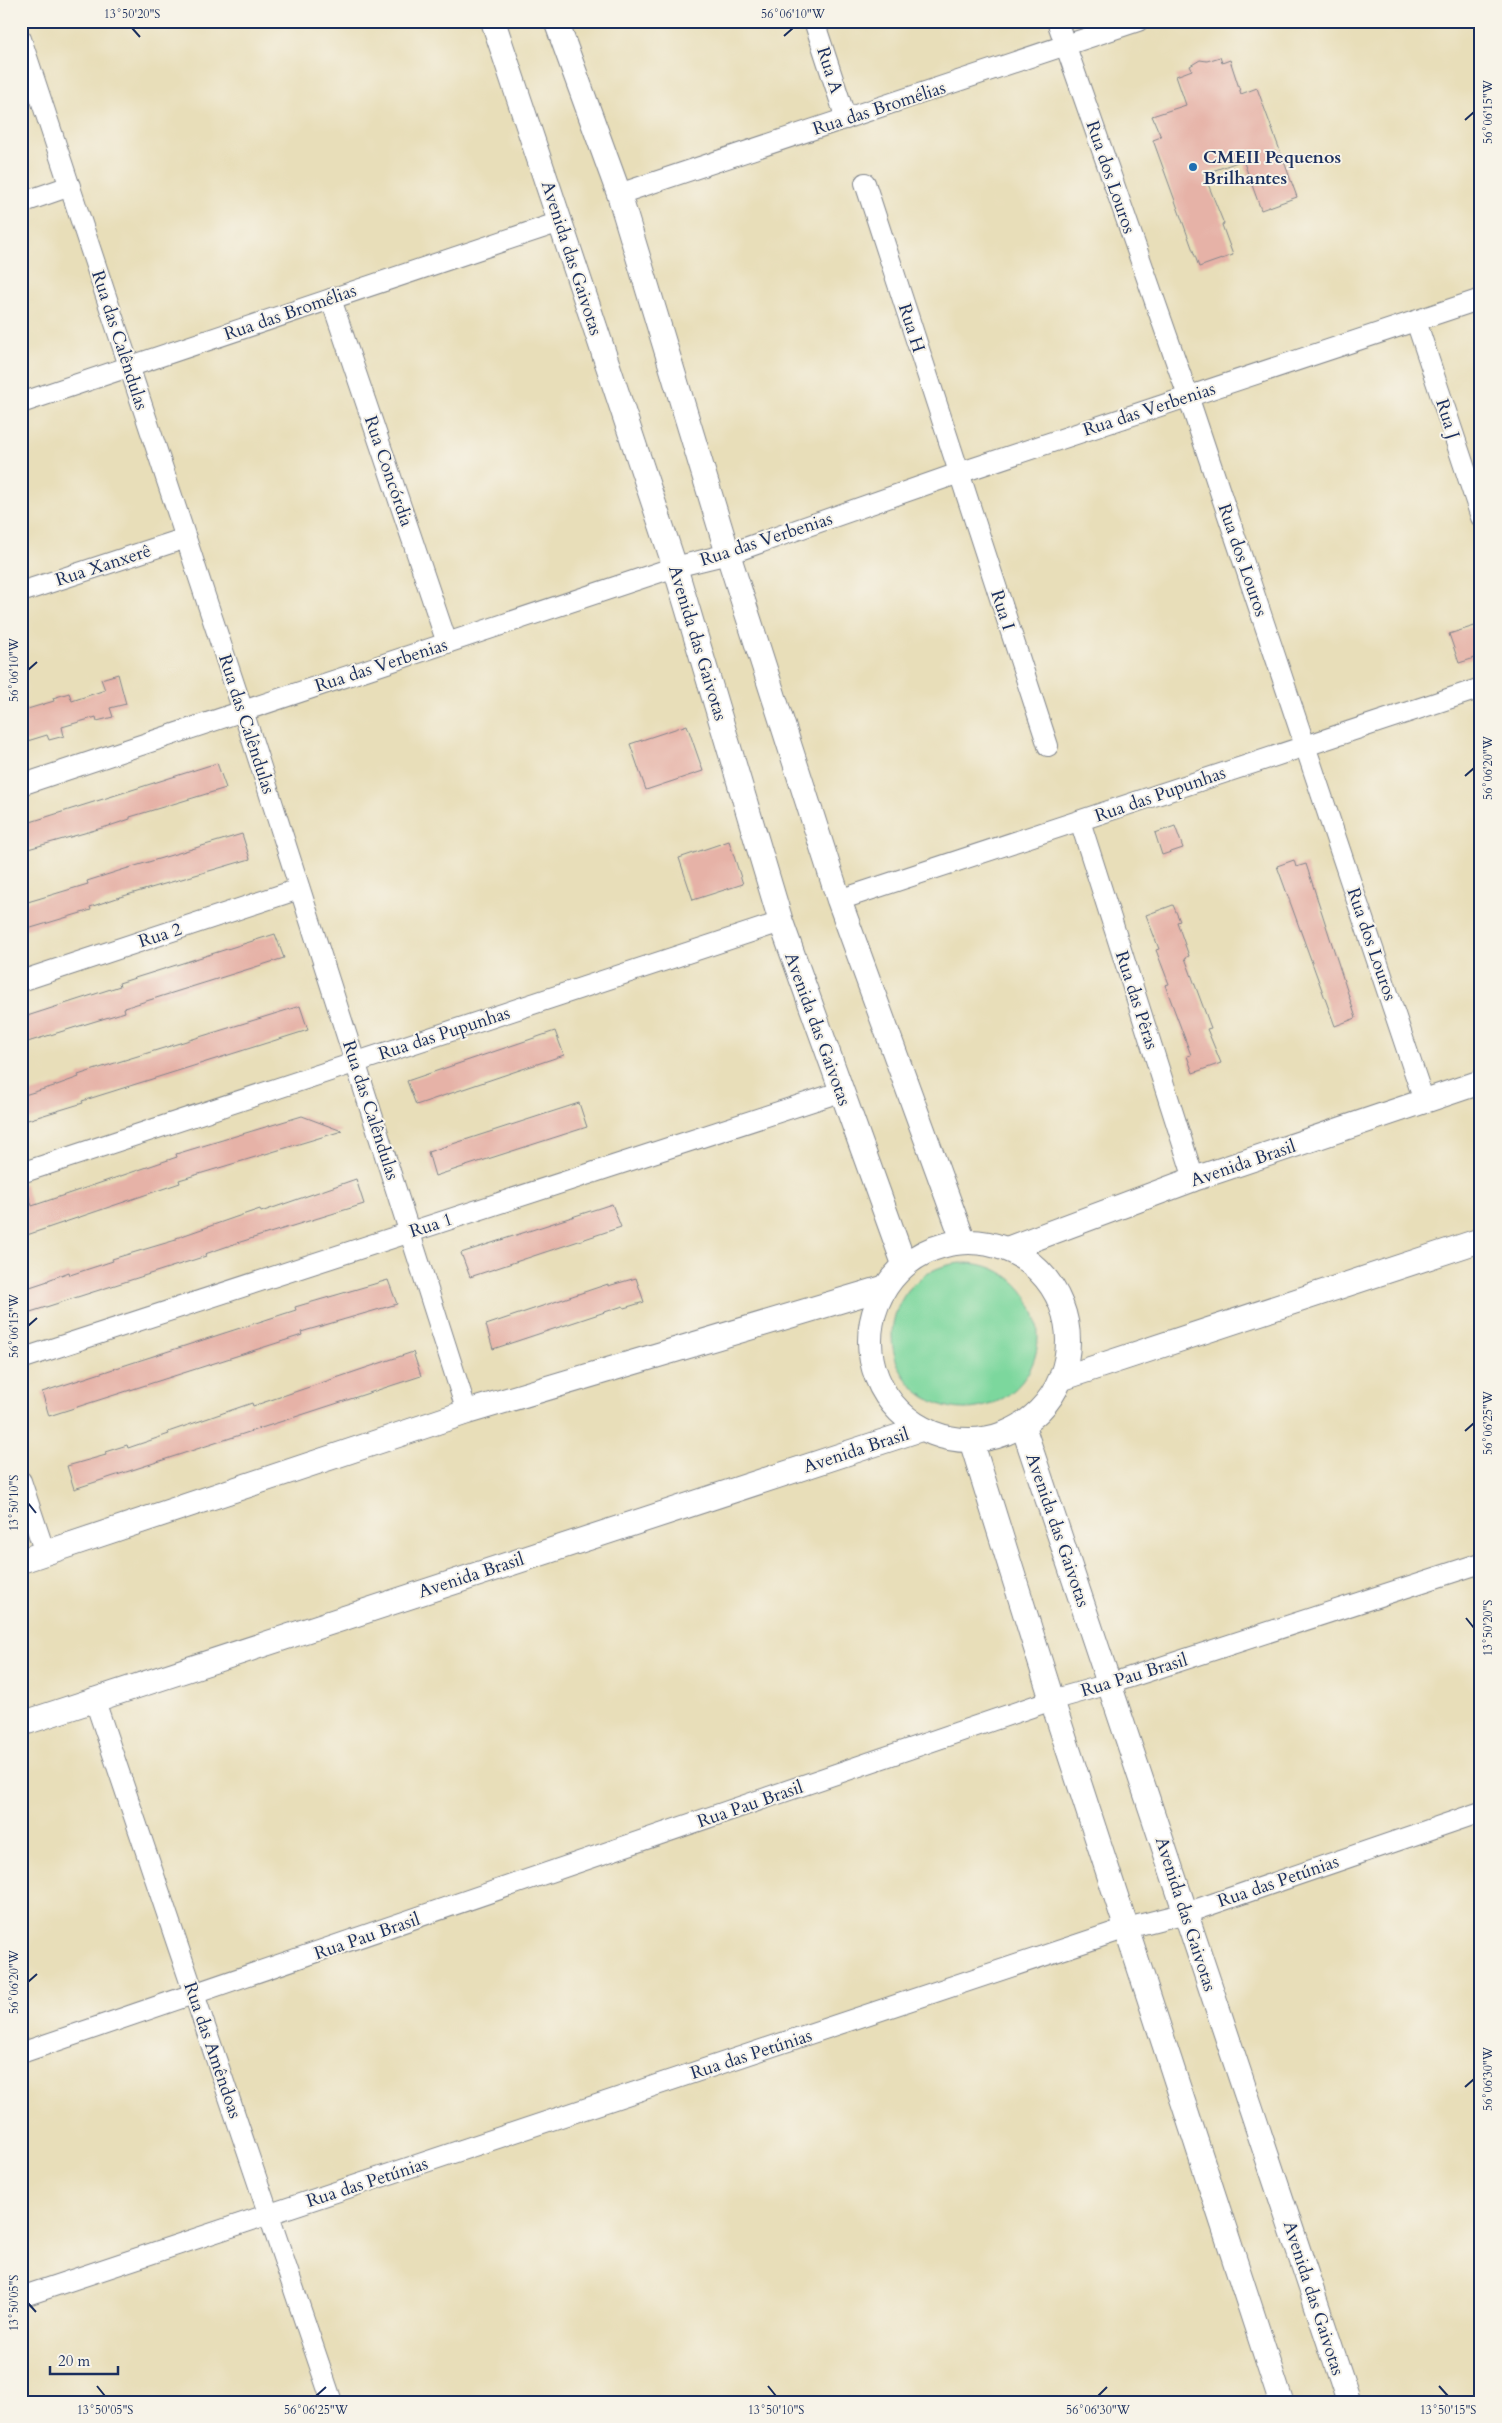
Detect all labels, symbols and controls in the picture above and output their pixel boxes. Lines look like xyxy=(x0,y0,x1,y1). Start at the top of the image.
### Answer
text: 13°50'20"S xyxy=(104,6,160,22)
text: 56°06'10"W xyxy=(761,6,826,22)
street label: Rua A xyxy=(810,44,849,97)
street label: Rua das Bromélias xyxy=(809,75,949,142)
text: 56°06'15"W xyxy=(1480,79,1496,144)
street label: Rua dos Louros xyxy=(1080,117,1142,237)
place label: CMEII Pequenos Brilhantes xyxy=(1203,145,1341,191)
marker: CMEII Pequenos Brilhantes xyxy=(1187,161,1199,173)
street label: Avenida das Gaivotas xyxy=(535,178,608,339)
street label: Rua das Calêndulas xyxy=(85,267,154,413)
street label: Rua das Bromélias xyxy=(221,278,360,347)
street label: Rua H xyxy=(892,301,931,356)
street label: Rua das Verbenias xyxy=(1080,376,1219,443)
street label: Rua J xyxy=(1429,396,1466,443)
street label: Rua Concórdia xyxy=(358,412,419,530)
street label: Rua dos Louros xyxy=(1212,500,1274,620)
street label: Rua das Verbenias xyxy=(697,506,836,573)
street label: Rua Xanxerê xyxy=(52,538,154,593)
street label: Avenida das Gaivotas xyxy=(662,562,733,724)
street label: Rua I xyxy=(984,587,1021,634)
street label: Rua das Verbenias xyxy=(312,632,451,699)
text: 56°06'10"W xyxy=(6,637,22,702)
street label: Rua das Calêndulas xyxy=(212,651,281,797)
text: 56°06'20"W xyxy=(1480,735,1496,800)
street label: Rua das Pupunhas xyxy=(1091,760,1229,829)
street label: Rua dos Louros xyxy=(1341,884,1403,1004)
street label: Rua 2 xyxy=(135,917,185,954)
street label: Rua das Pêras xyxy=(1109,948,1164,1053)
street label: Avenida das Gaivotas xyxy=(778,949,857,1109)
street label: Rua das Pupunhas xyxy=(375,1000,513,1067)
street label: Rua das Calêndulas xyxy=(336,1037,405,1183)
street label: Avenida Brasil xyxy=(1187,1134,1300,1193)
street label: Rua 1 xyxy=(406,1207,456,1244)
text: 56°06'15"W xyxy=(6,1293,22,1358)
text: 56°06'25"W xyxy=(1480,1390,1496,1455)
street label: Avenida Brasil xyxy=(800,1421,913,1479)
street label: Avenida das Gaivotas xyxy=(1019,1450,1096,1610)
text: 13°50'10"S xyxy=(6,1475,22,1531)
street label: Avenida Brasil xyxy=(415,1546,528,1604)
text: 13°50'20"S xyxy=(1480,1600,1496,1656)
street label: Rua Pau Brasil xyxy=(1078,1647,1191,1704)
street label: Rua Pau Brasil xyxy=(694,1775,807,1834)
street label: Avenida das Gaivotas xyxy=(1149,1834,1222,1995)
street label: Rua das Petúnias xyxy=(1214,1849,1342,1914)
street label: Rua Pau Brasil xyxy=(311,1907,424,1966)
text: 56°06'20"W xyxy=(6,1949,22,2014)
street label: Rua das Amêndoas xyxy=(177,1979,248,2122)
street label: Rua das Petúnias xyxy=(687,2023,815,2086)
text: 56°06'30"W xyxy=(1480,2046,1496,2111)
street label: Rua das Petúnias xyxy=(303,2151,431,2214)
street label: Avenida das Gaivotas xyxy=(1277,2218,1350,2379)
text: 13°50'05"S xyxy=(6,2275,22,2331)
scale bar xyxy=(50,2343,118,2375)
text: 20 m xyxy=(58,2351,90,2371)
text: 13°50'05"S xyxy=(77,2402,133,2418)
text: 56°06'25"W xyxy=(284,2402,349,2418)
text: 13°50'10"S xyxy=(748,2402,804,2418)
text: 56°06'30"W xyxy=(1066,2402,1131,2418)
text: 13°50'15"S xyxy=(1420,2402,1476,2418)

